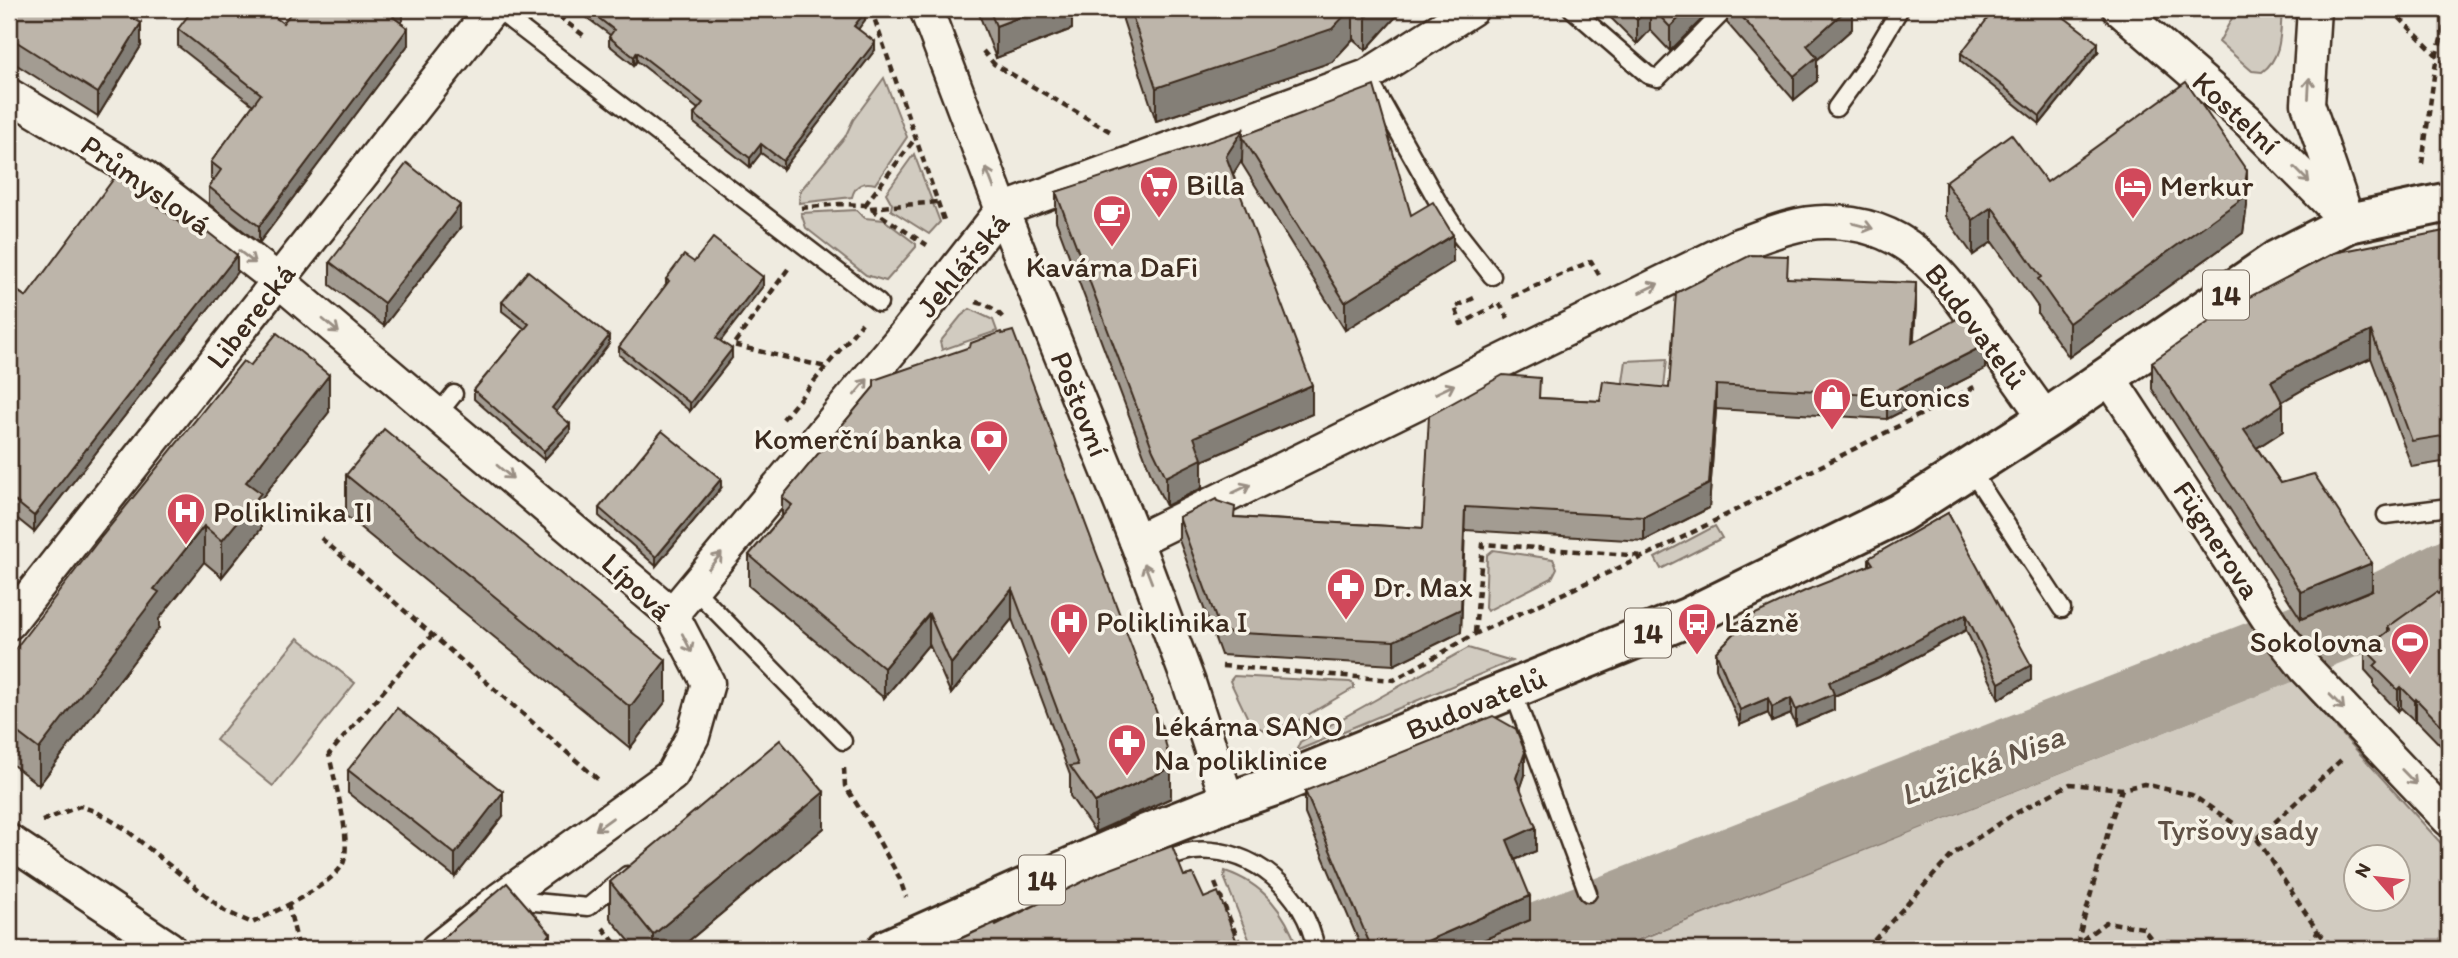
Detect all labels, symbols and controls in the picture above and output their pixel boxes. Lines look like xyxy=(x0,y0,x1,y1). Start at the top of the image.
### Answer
street label: Kostelní xyxy=(2185,63,2288,163)
one-way arrow xyxy=(2303,76,2316,99)
street label: Průmyslová xyxy=(74,126,219,243)
supermarket icon: Billa xyxy=(1138,164,1180,219)
hotel icon: Merkur xyxy=(2112,165,2154,220)
place label: Billa xyxy=(1186,166,1245,203)
one-way arrow xyxy=(2294,166,2311,183)
place label: Merkur xyxy=(2160,167,2253,204)
one-way arrow xyxy=(983,168,995,190)
cafe icon: Kavárna DaFi xyxy=(1091,193,1133,248)
street label: Jehlářská xyxy=(908,204,1017,325)
one-way arrow xyxy=(1851,221,1873,234)
place label: Kavárna DaFi xyxy=(1026,248,1198,285)
one-way arrow xyxy=(238,249,256,264)
street label: Liberecká xyxy=(198,255,303,376)
street label: Budovatelů xyxy=(1917,256,2036,396)
road number: 14 xyxy=(2203,270,2249,320)
one-way arrow xyxy=(1638,281,1659,295)
one-way arrow xyxy=(322,318,340,333)
street label: Poštovní xyxy=(1043,346,1118,462)
shop icon: Euronics xyxy=(1811,376,1853,431)
one-way arrow xyxy=(854,378,869,396)
place label: Euronics xyxy=(1859,378,1970,415)
one-way arrow xyxy=(1434,382,1455,395)
bank icon: Komerční banka xyxy=(968,418,1010,473)
place label: Komerční banka xyxy=(754,420,962,457)
one-way arrow xyxy=(496,464,514,480)
street label: Fügnerova xyxy=(2165,473,2270,606)
one-way arrow xyxy=(1230,482,1251,496)
hospital icon: Poliklinika II xyxy=(165,491,207,546)
place label: Poliklinika II xyxy=(213,493,373,530)
street label: Lípová xyxy=(594,545,681,629)
one-way arrow xyxy=(708,553,723,571)
one-way arrow xyxy=(1141,563,1153,585)
pharmacy icon: Dr. Max xyxy=(1325,566,1367,621)
place label: Dr. Max xyxy=(1373,568,1473,605)
hospital icon: Poliklinika I xyxy=(1048,601,1090,656)
bus stop icon: Lázně xyxy=(1676,601,1718,656)
place label: Poliklinika I xyxy=(1096,603,1248,640)
place label: Lázně xyxy=(1724,603,1799,640)
road number: 14 xyxy=(1625,608,1671,658)
sports icon: Sokolovna xyxy=(2389,621,2431,676)
place label: Sokolovna xyxy=(2250,623,2383,660)
one-way arrow xyxy=(681,632,695,653)
street label: Budovatelů xyxy=(1400,659,1551,748)
one-way arrow xyxy=(2329,693,2346,710)
place label: Lékárna SANO Na poliklinice xyxy=(1154,707,1343,778)
water label: Lužická Nisa xyxy=(1895,716,2070,814)
pharmacy icon: Lékárna SANO Na poliklinice xyxy=(1106,722,1148,777)
one-way arrow xyxy=(2400,768,2417,785)
park label: Tyršovy sady xyxy=(2157,811,2319,848)
one-way arrow xyxy=(595,817,614,831)
north arrow xyxy=(2342,842,2412,912)
road number: 14 xyxy=(1019,856,1065,904)
text: N xyxy=(2349,859,2376,881)

